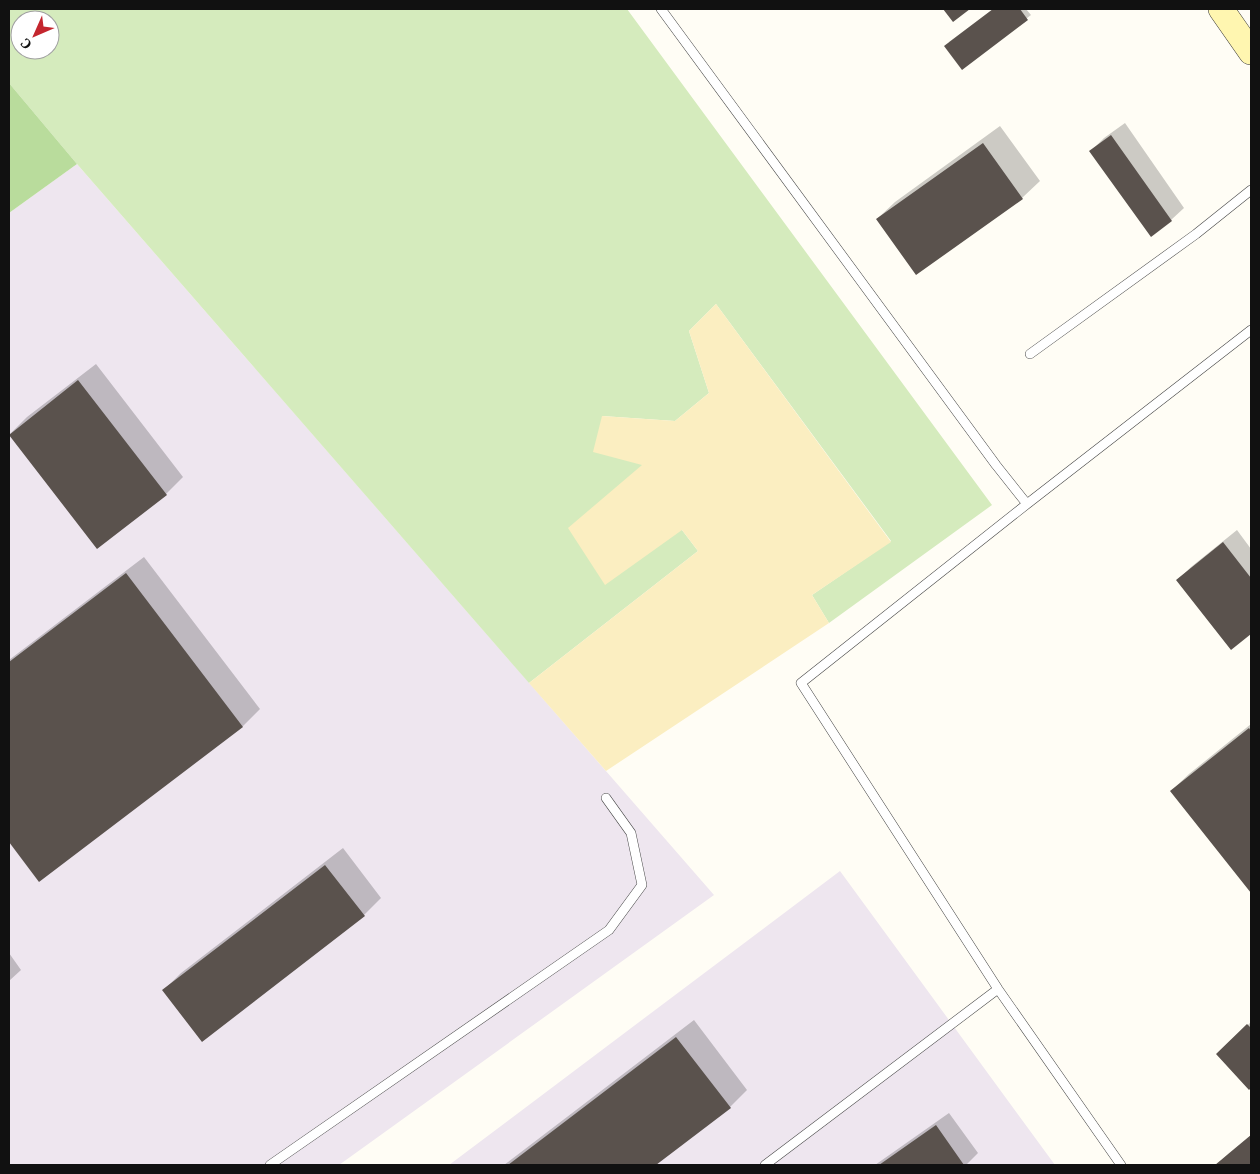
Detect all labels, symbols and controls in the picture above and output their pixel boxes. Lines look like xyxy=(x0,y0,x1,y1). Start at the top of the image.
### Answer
north arrow xyxy=(10,10,60,60)
text: С xyxy=(15,34,36,54)

